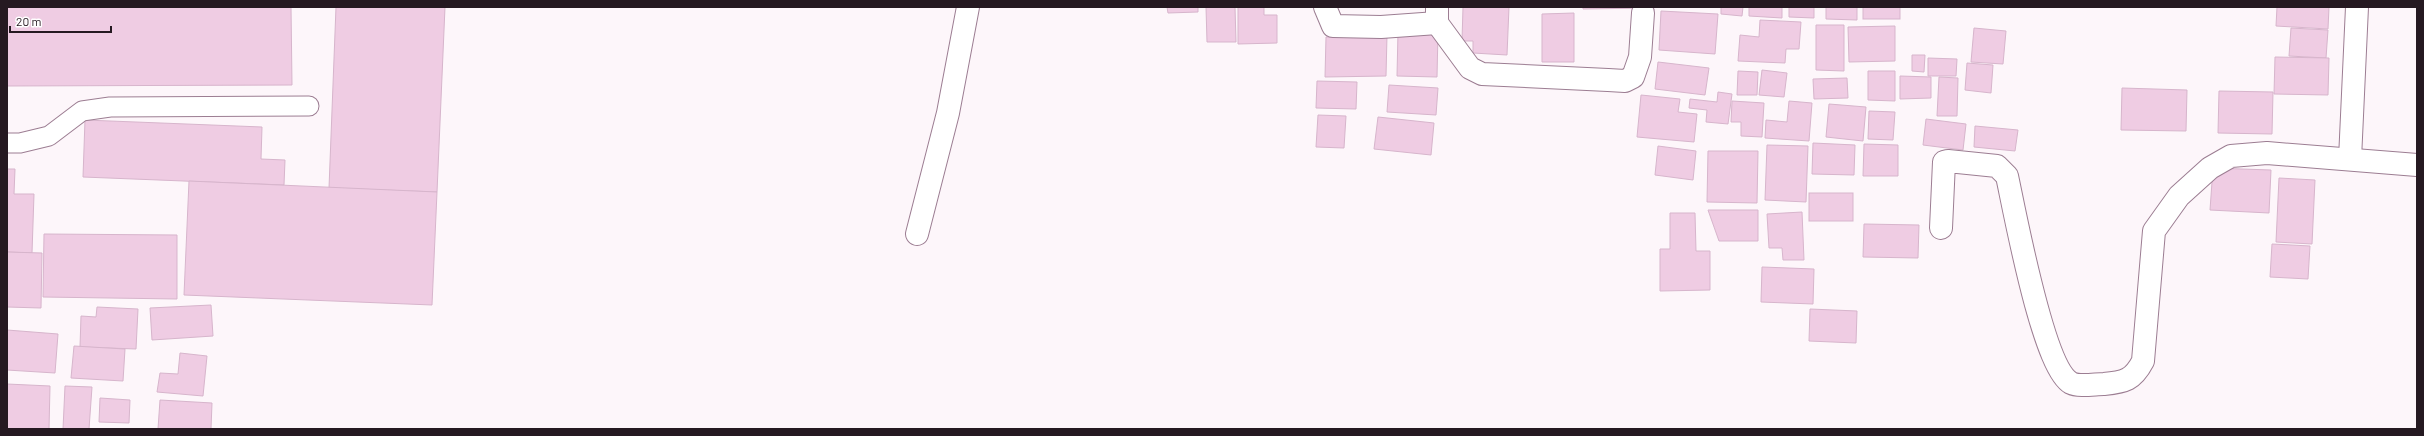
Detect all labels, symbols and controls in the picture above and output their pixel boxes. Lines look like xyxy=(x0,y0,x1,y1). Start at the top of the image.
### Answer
scale bar xyxy=(10,8,111,34)
text: 20 m xyxy=(16,14,42,28)

